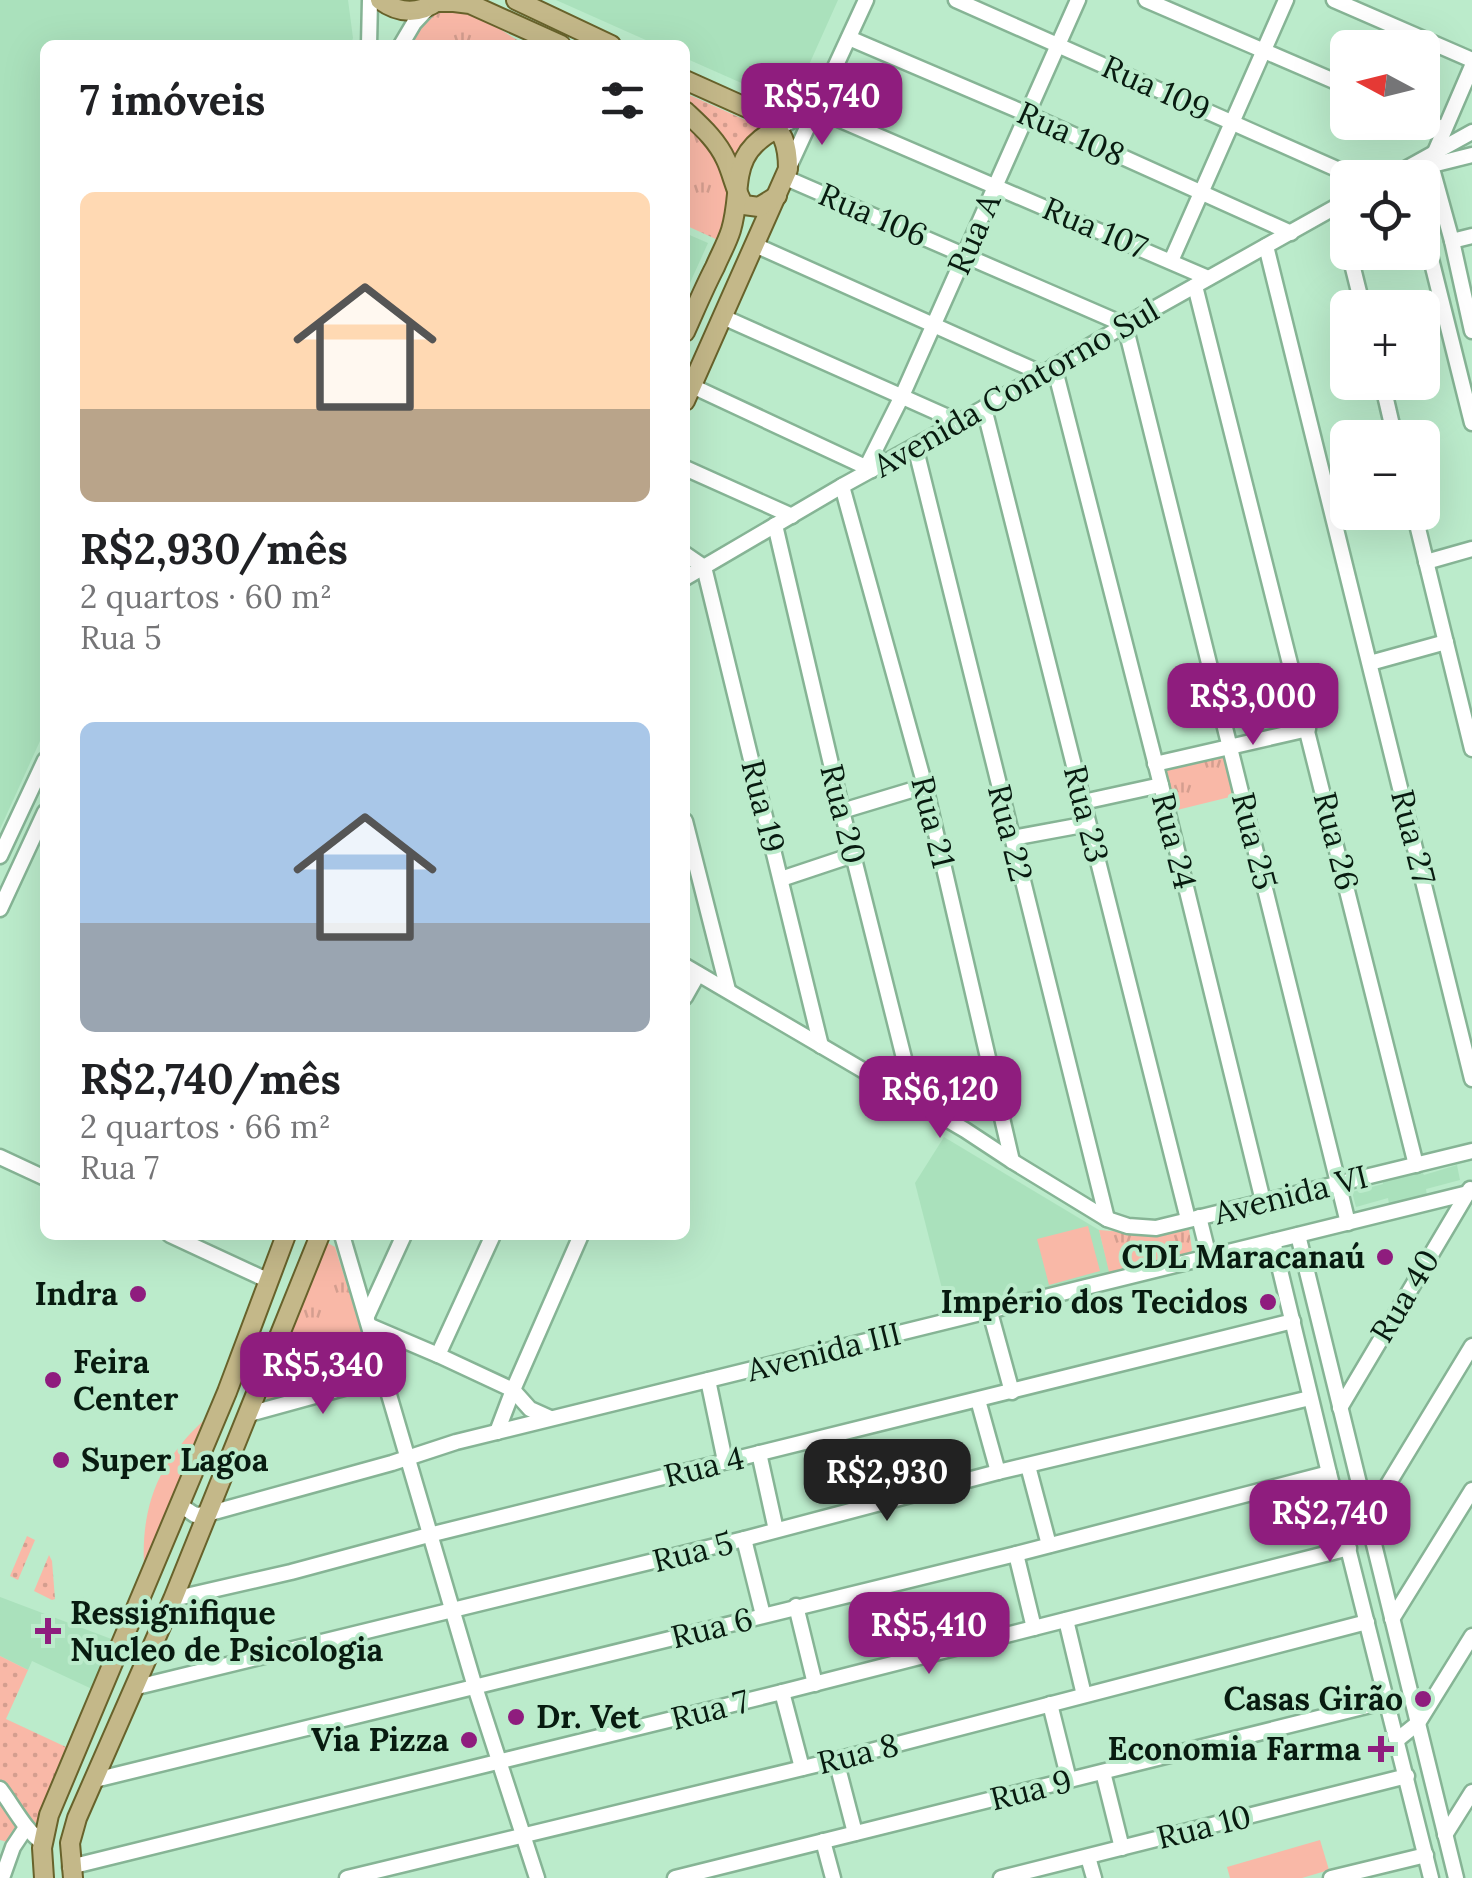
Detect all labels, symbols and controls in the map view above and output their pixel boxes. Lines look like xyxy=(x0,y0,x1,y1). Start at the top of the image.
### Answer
north arrow xyxy=(1330,30,1440,140)
map controls xyxy=(1330,30,1440,530)
street label: Rua 109 xyxy=(1096,46,1217,129)
pin: R$5,740 xyxy=(730,63,914,148)
text: 7 imóveis xyxy=(80,73,265,127)
icon: filters xyxy=(595,73,650,128)
text: R$5,740 xyxy=(763,75,881,116)
street label: Rua 108 xyxy=(1011,92,1131,175)
button: locate xyxy=(1330,160,1440,270)
street label: Rua 106 xyxy=(813,173,934,256)
street label: Rua A xyxy=(938,186,1010,281)
street label: Rua 107 xyxy=(1037,187,1154,268)
icon: home xyxy=(275,257,455,437)
street label: Avenida Contorno Sul xyxy=(865,289,1166,487)
button: + xyxy=(1330,290,1440,400)
button: − xyxy=(1330,420,1440,530)
text: R$2,930/mês xyxy=(80,522,348,576)
text: 2 quartos · 60 m² xyxy=(80,576,332,617)
text: Rua 5 xyxy=(80,617,162,658)
pin: R$3,000 xyxy=(1161,663,1345,748)
text: R$3,000 xyxy=(1189,675,1317,716)
street label: Rua 19 xyxy=(732,755,795,857)
street label: Rua 20 xyxy=(811,760,876,868)
street label: Rua 23 xyxy=(1055,761,1118,867)
street label: Rua 21 xyxy=(902,772,965,872)
street label: Rua 22 xyxy=(979,780,1042,886)
street label: Rua 27 xyxy=(1382,785,1445,889)
icon: home xyxy=(275,787,455,967)
street label: Rua 26 xyxy=(1305,787,1368,894)
street label: Rua 24 xyxy=(1143,788,1206,893)
street label: Rua 25 xyxy=(1223,788,1286,894)
text: R$2,740/mês xyxy=(80,1052,341,1106)
pin: R$6,120 xyxy=(848,1056,1032,1141)
text: R$6,120 xyxy=(881,1068,999,1109)
text: 2 quartos · 66 m² xyxy=(80,1106,331,1147)
text: Rua 7 xyxy=(80,1147,159,1188)
street label: Avenida VI xyxy=(1209,1156,1372,1234)
place label: CDL Maracanaú xyxy=(1122,1236,1365,1277)
street label: Rua 40 xyxy=(1361,1242,1448,1350)
marker: CDL Maracanaú xyxy=(1374,1246,1396,1268)
place label: Indra xyxy=(35,1273,118,1314)
place label: Império dos Tecidos xyxy=(941,1281,1248,1322)
marker: Indra xyxy=(127,1283,149,1305)
marker: Império dos Tecidos xyxy=(1257,1291,1279,1313)
street label: Avenida III xyxy=(742,1313,905,1391)
pin: R$5,340 xyxy=(231,1332,415,1417)
place label: Feira Center xyxy=(73,1341,179,1419)
text: R$5,340 xyxy=(262,1344,384,1385)
marker: Feira Center xyxy=(42,1369,64,1391)
street label: Rua 4 xyxy=(659,1437,748,1496)
place label: Super Lagoa xyxy=(81,1439,269,1480)
pin: R$2,930 xyxy=(795,1439,979,1524)
marker: Super Lagoa xyxy=(50,1449,72,1471)
text: R$2,930 xyxy=(826,1451,948,1492)
pin: R$2,740 xyxy=(1238,1480,1422,1565)
text: R$2,740 xyxy=(1271,1492,1389,1533)
street label: Rua 5 xyxy=(648,1522,737,1581)
place label: Ressignifique Nucleo de Psicologia xyxy=(70,1592,384,1670)
pin: R$5,410 xyxy=(837,1592,1021,1677)
street label: Rua 6 xyxy=(667,1598,757,1657)
text: R$5,410 xyxy=(871,1604,987,1645)
marker: Ressignifique Nucleo de Psicologia xyxy=(35,1618,61,1644)
place label: Casas Girão xyxy=(1224,1678,1403,1719)
street label: Rua 7 xyxy=(667,1680,753,1739)
marker: Casas Girão xyxy=(1412,1688,1434,1710)
place label: Dr. Vet xyxy=(536,1696,641,1737)
marker: Dr. Vet xyxy=(505,1706,527,1728)
place label: Via Pizza xyxy=(311,1719,449,1760)
street label: Rua 8 xyxy=(813,1724,903,1783)
place label: Economia Farma xyxy=(1108,1728,1361,1769)
marker: Via Pizza xyxy=(458,1729,480,1751)
marker: Economia Farma xyxy=(1370,1738,1392,1760)
street label: Rua 9 xyxy=(986,1760,1076,1819)
street label: Rua 10 xyxy=(1153,1795,1255,1858)

